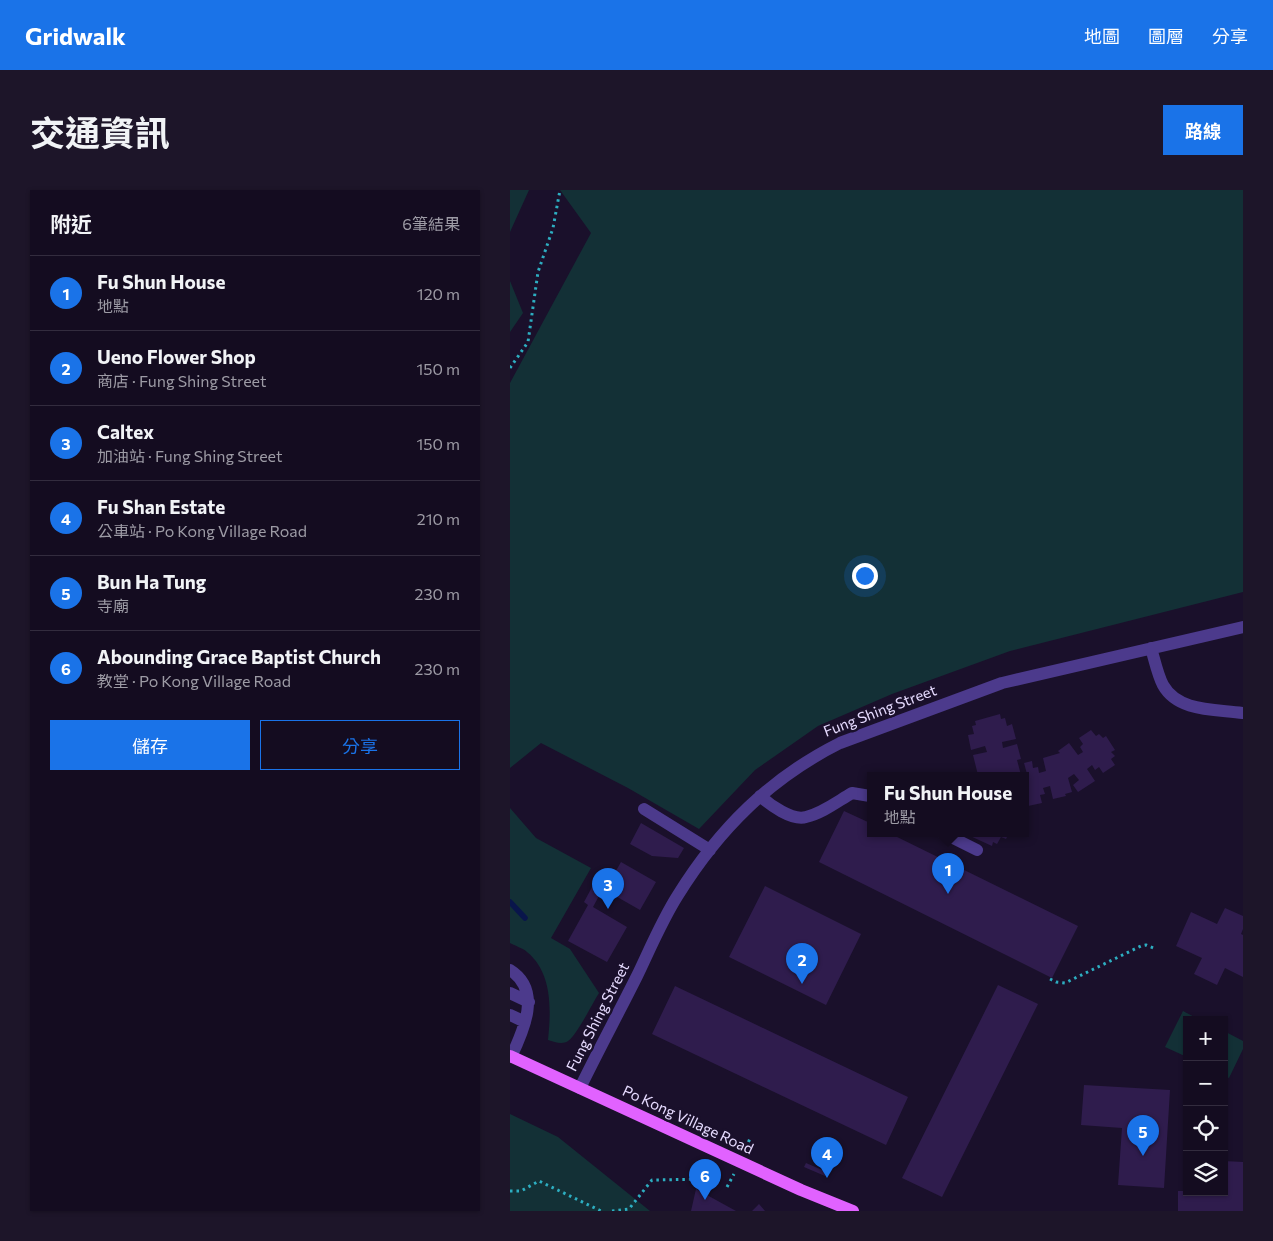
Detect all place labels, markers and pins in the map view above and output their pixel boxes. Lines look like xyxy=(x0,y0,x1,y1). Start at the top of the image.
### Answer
pin: 1 xyxy=(932,853,964,894)
pin: 3 xyxy=(592,868,624,909)
pin: 2 xyxy=(786,943,818,984)
pin: 5 xyxy=(1127,1115,1159,1156)
pin: 4 xyxy=(811,1137,843,1178)
pin: 6 xyxy=(689,1159,721,1200)

